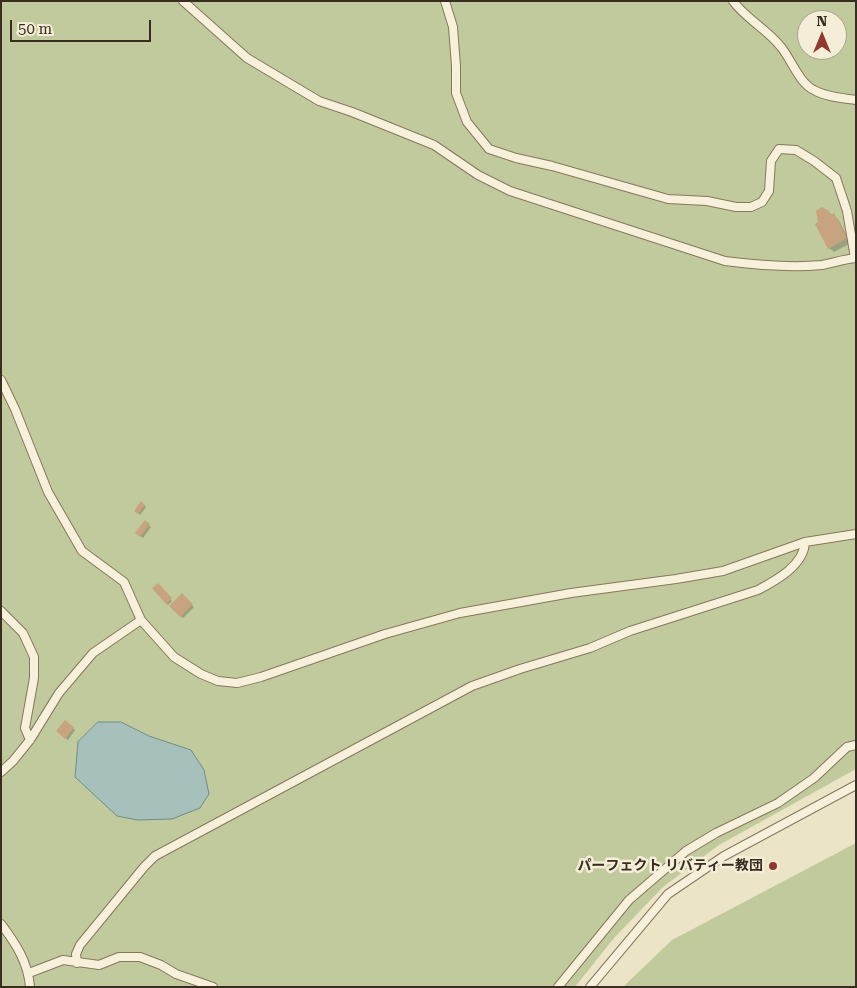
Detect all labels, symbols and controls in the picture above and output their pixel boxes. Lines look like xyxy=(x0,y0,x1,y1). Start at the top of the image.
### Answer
scale bar xyxy=(12,10,154,42)
north arrow xyxy=(797,10,847,60)
text: N xyxy=(817,13,827,29)
text: 50 m xyxy=(18,20,52,38)
place label: パーフェクト リバティー教団 xyxy=(577,858,763,874)
marker: パーフェクト リバティー教団 xyxy=(767,860,779,872)

